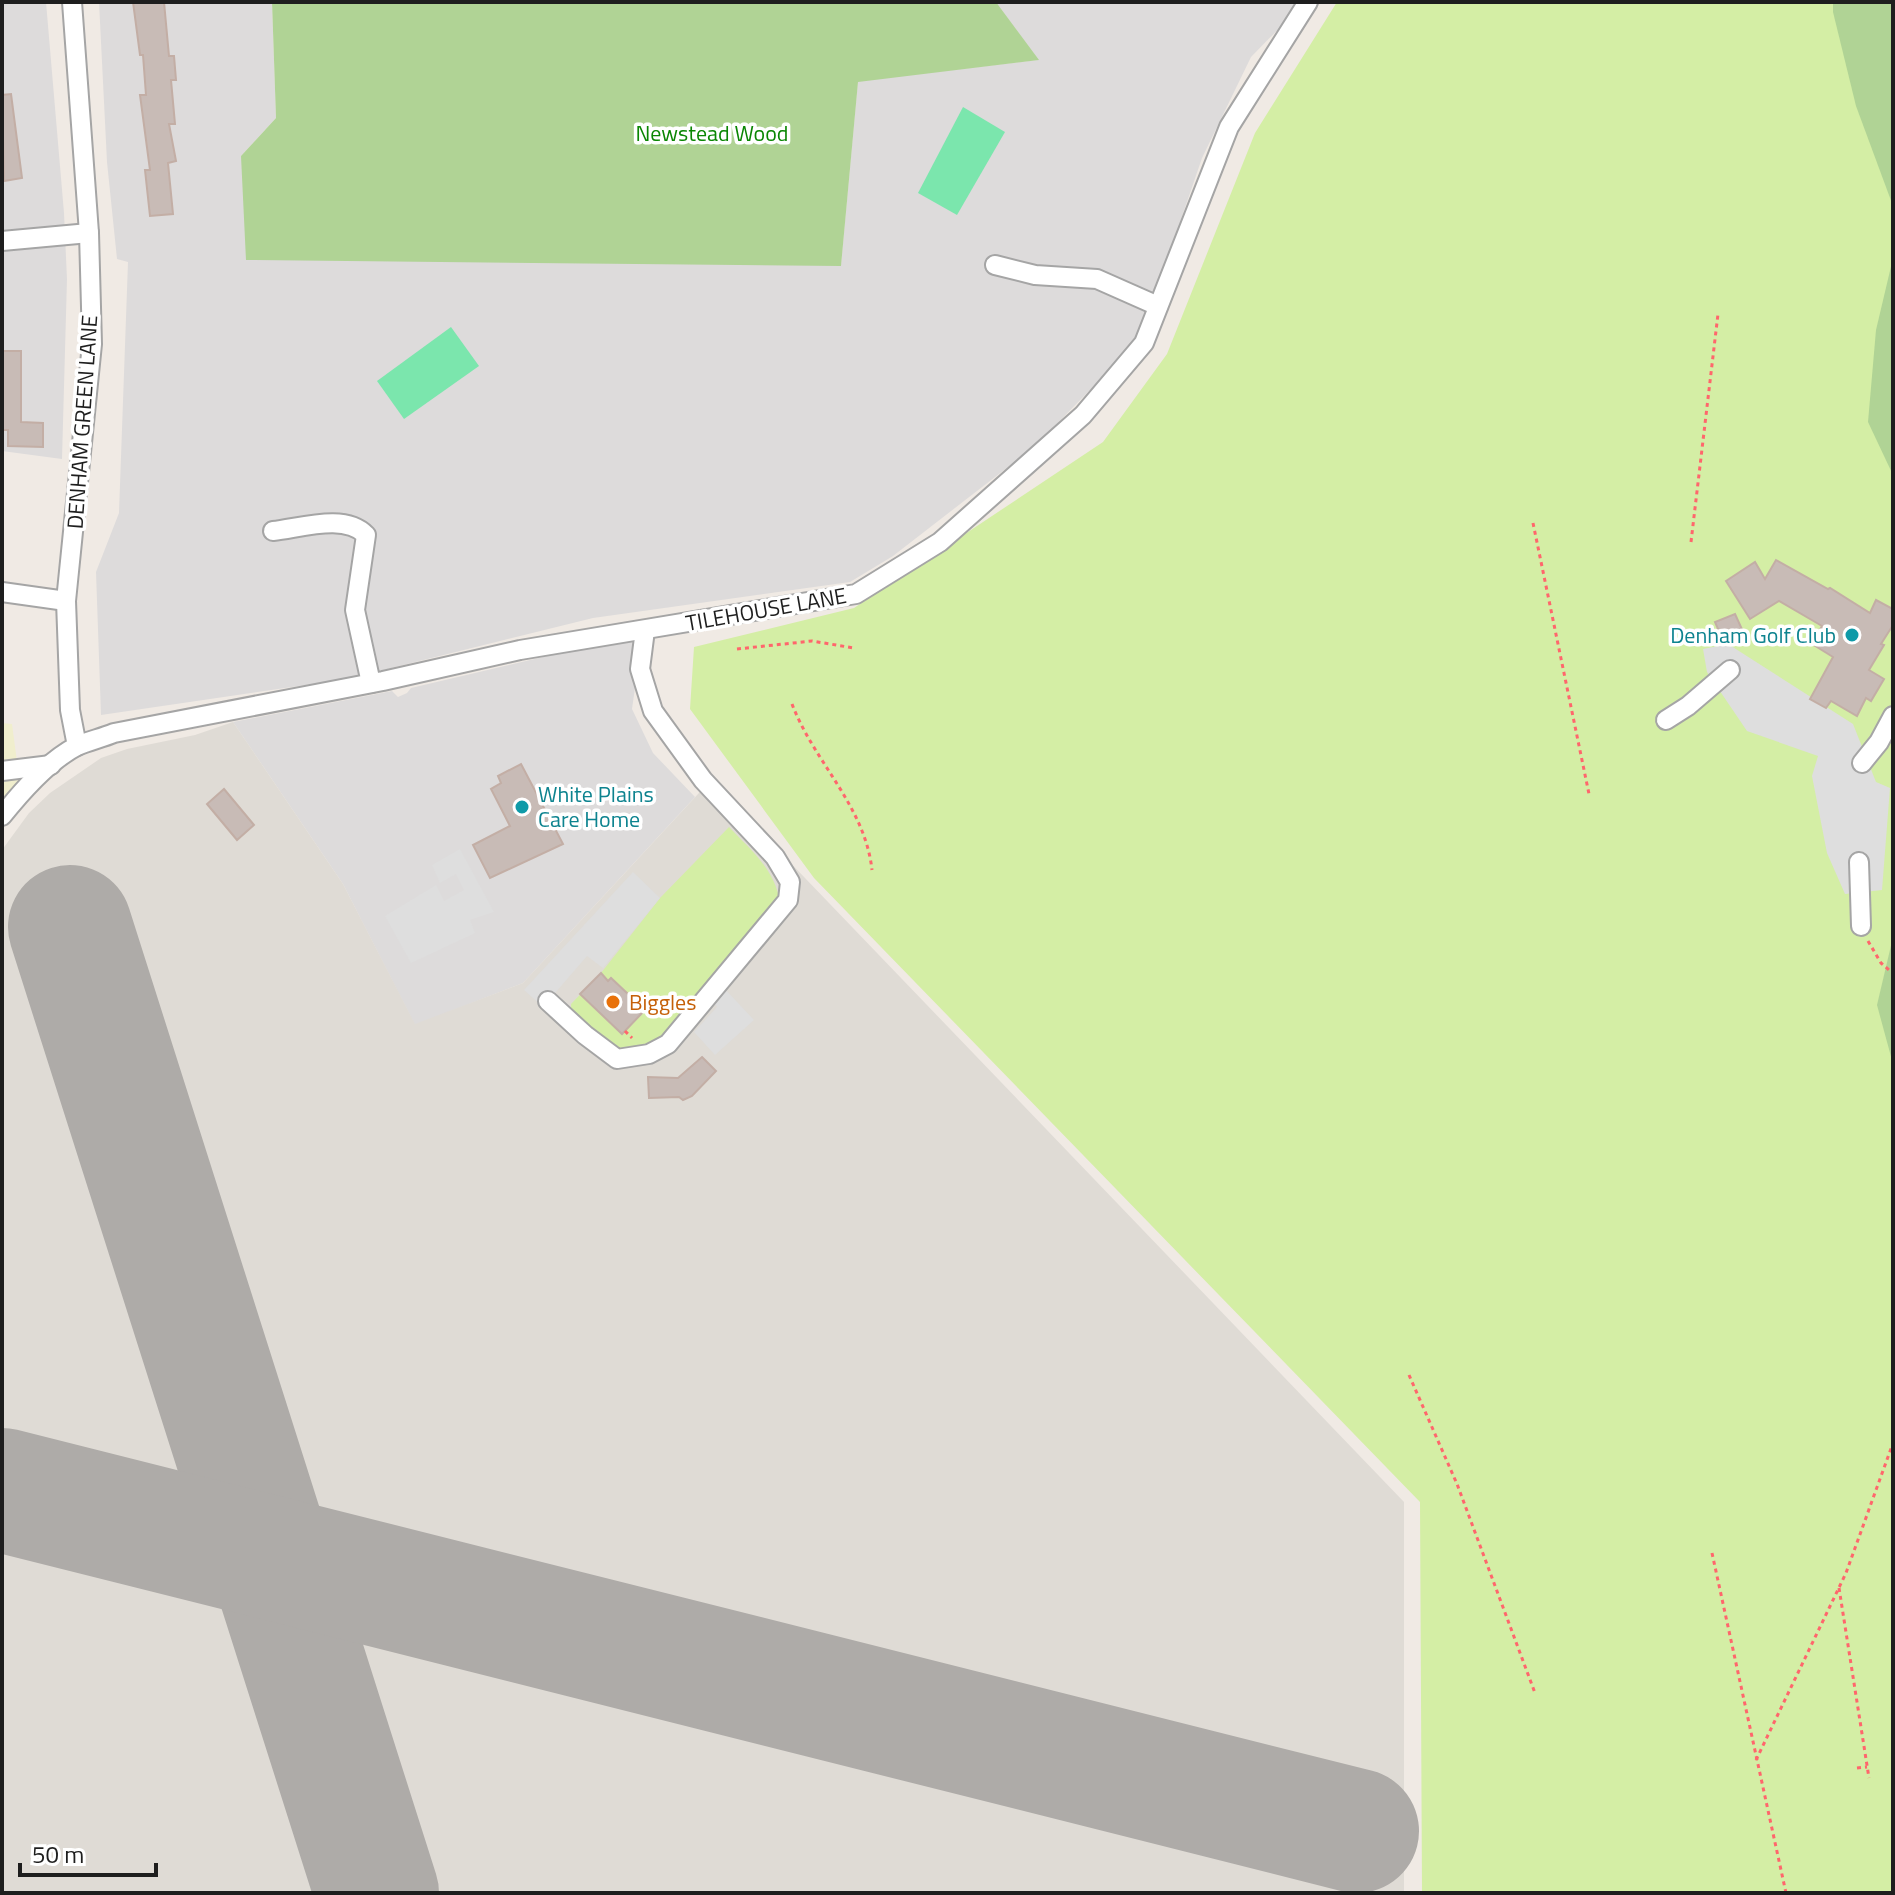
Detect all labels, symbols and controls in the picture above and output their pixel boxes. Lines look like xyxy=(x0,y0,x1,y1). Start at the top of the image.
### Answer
park label: Newstead Wood xyxy=(636,116,788,150)
street label: DENHAM GREEN LANE xyxy=(58,314,106,530)
street label: TILEHOUSE LANE xyxy=(683,578,849,640)
place label: Denham Golf Club xyxy=(1670,618,1836,652)
marker: Denham Golf Club xyxy=(1843,626,1861,644)
place label: White Plains Care Home xyxy=(538,777,654,836)
marker: White Plains Care Home xyxy=(513,798,531,816)
place label: Biggles xyxy=(629,985,696,1019)
marker: Biggles xyxy=(604,993,622,1011)
scale bar xyxy=(20,1827,156,1877)
text: 50 m xyxy=(32,1836,84,1872)

